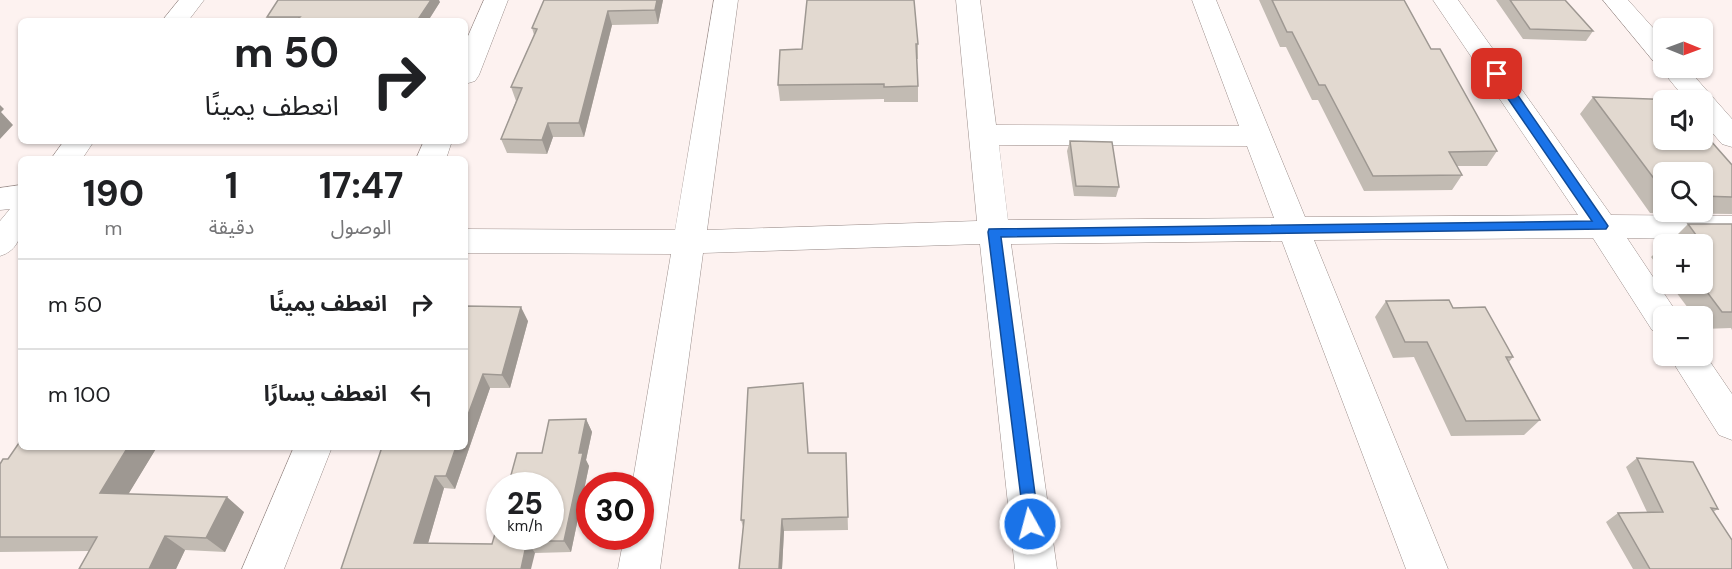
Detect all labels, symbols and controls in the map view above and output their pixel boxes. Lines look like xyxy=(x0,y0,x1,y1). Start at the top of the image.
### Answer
north arrow xyxy=(1653,18,1713,78)
map controls xyxy=(1653,18,1713,366)
text: 50 m xyxy=(234,25,339,80)
icon: right xyxy=(360,42,438,120)
pin xyxy=(1471,48,1522,99)
icon: arrive xyxy=(1480,57,1513,90)
text: انعطف يمينًا xyxy=(204,88,339,123)
button: sound xyxy=(1653,90,1713,150)
text: 1 xyxy=(225,162,238,209)
text: 17:47 xyxy=(319,162,403,209)
button: search xyxy=(1653,162,1713,222)
text: 190 xyxy=(83,170,144,217)
text: دقيقة xyxy=(209,214,254,240)
text: الوصول xyxy=(331,214,392,240)
text: m xyxy=(104,215,122,241)
button: + xyxy=(1653,234,1713,294)
icon: right xyxy=(405,288,438,321)
text: انعطف يمينًا xyxy=(269,289,387,318)
text: 50 m xyxy=(48,290,102,319)
button: − xyxy=(1653,306,1713,366)
icon: left xyxy=(405,378,438,411)
text: انعطف يسارًا xyxy=(264,379,387,408)
text: 100 m xyxy=(48,380,110,409)
speed limit sign: 30 xyxy=(576,472,654,550)
text: 25 xyxy=(507,484,543,523)
position arrow xyxy=(998,492,1062,556)
text: km/h xyxy=(507,516,543,536)

